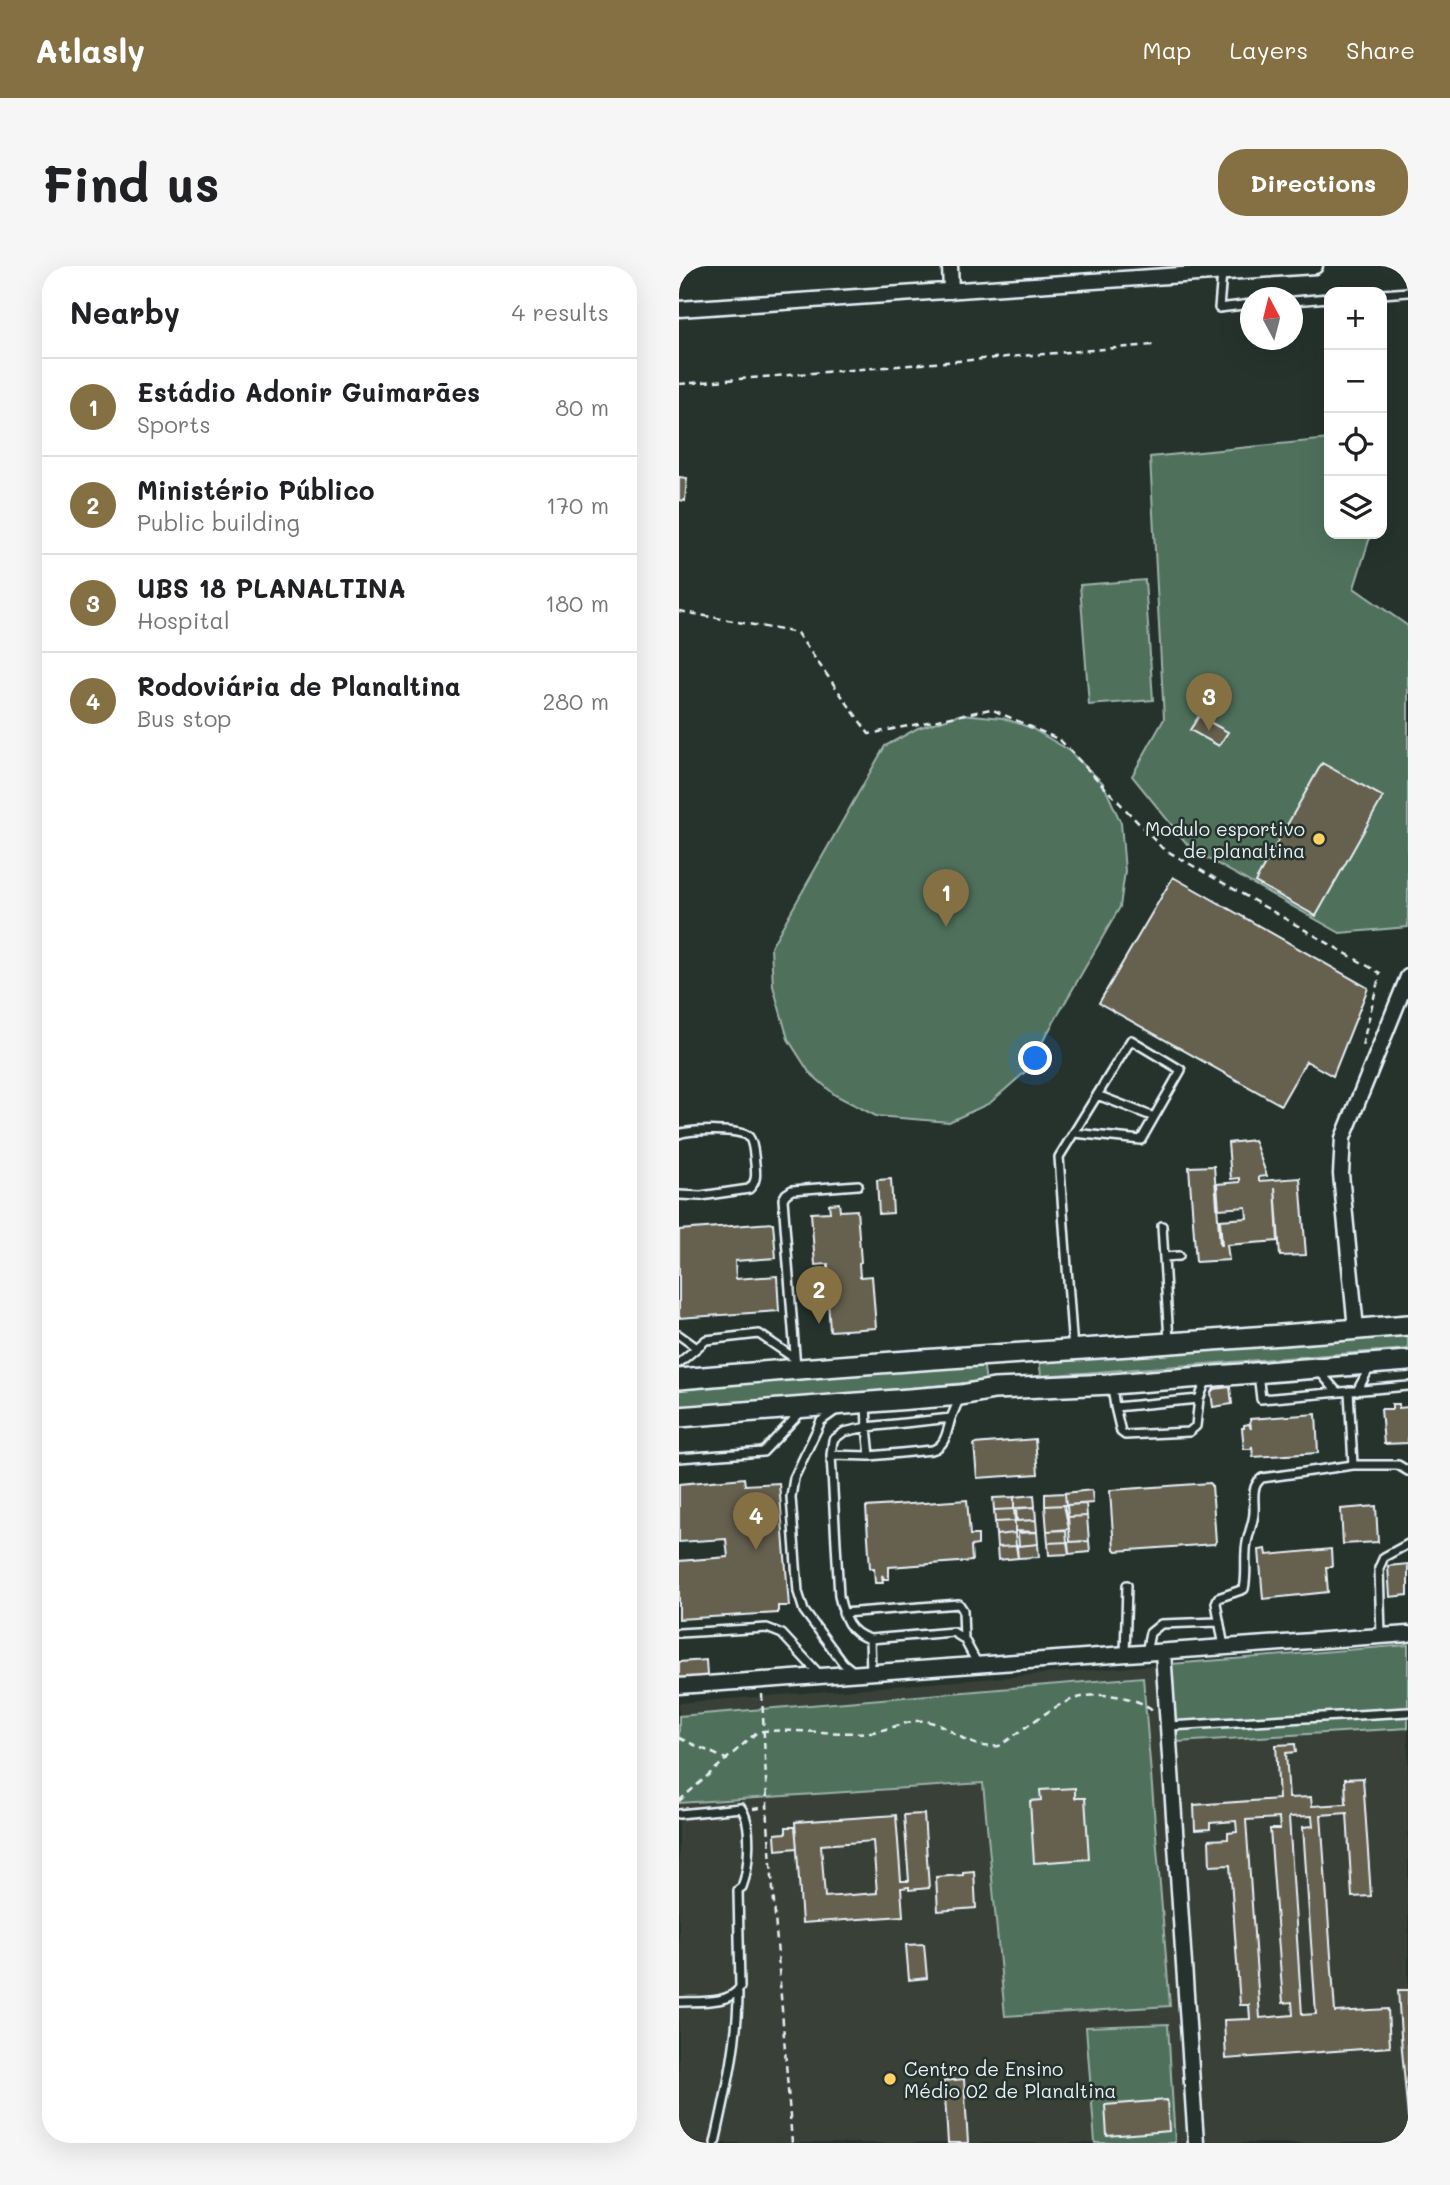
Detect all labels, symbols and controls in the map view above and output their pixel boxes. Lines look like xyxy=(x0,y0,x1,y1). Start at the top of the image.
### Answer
text: Atlasly xyxy=(35,28,145,71)
text: Map xyxy=(1143,34,1191,65)
text: Layers xyxy=(1229,34,1308,65)
text: Share xyxy=(1346,34,1415,65)
button: Directions xyxy=(1218,149,1408,216)
text: Find us xyxy=(42,151,220,214)
north arrow xyxy=(1240,287,1303,350)
map controls xyxy=(1324,287,1387,539)
button: + xyxy=(1324,287,1387,350)
text: Nearby xyxy=(70,292,180,332)
text: 4 results xyxy=(512,297,609,327)
button: − xyxy=(1324,350,1387,413)
text: Estádio Adonir Guimarães xyxy=(137,375,480,409)
text: 1 xyxy=(88,392,98,422)
text: 80 m xyxy=(555,392,609,422)
text: Sports xyxy=(137,409,211,439)
button: locate xyxy=(1324,413,1387,476)
text: Ministério Público xyxy=(137,473,374,507)
button: layers xyxy=(1324,476,1387,539)
text: 2 xyxy=(87,490,99,520)
text: 170 m xyxy=(546,490,609,520)
text: Public building xyxy=(137,507,300,537)
text: UBS 18 PLANALTINA xyxy=(137,571,406,605)
text: 3 xyxy=(86,588,100,618)
text: 180 m xyxy=(545,588,609,618)
text: Hospital xyxy=(137,605,230,635)
text: Rodoviária de Planaltina xyxy=(137,669,461,703)
pin: 3 xyxy=(1186,673,1232,731)
text: 4 xyxy=(86,686,100,716)
text: 280 m xyxy=(542,686,609,716)
text: Bus stop xyxy=(137,703,232,733)
place label: Modulo esportivo de planaltina xyxy=(1145,816,1305,863)
marker: Modulo esportivo de planaltina xyxy=(1311,831,1327,847)
pin: 1 xyxy=(923,869,969,927)
your location xyxy=(1018,1041,1052,1075)
pin: 2 xyxy=(796,1266,842,1324)
pin: 4 xyxy=(733,1492,779,1550)
place label: Centro de Ensino Médio 02 de Planaltina xyxy=(904,2056,1116,2103)
marker: Centro de Ensino Médio 02 de Planaltina xyxy=(882,2071,898,2087)

